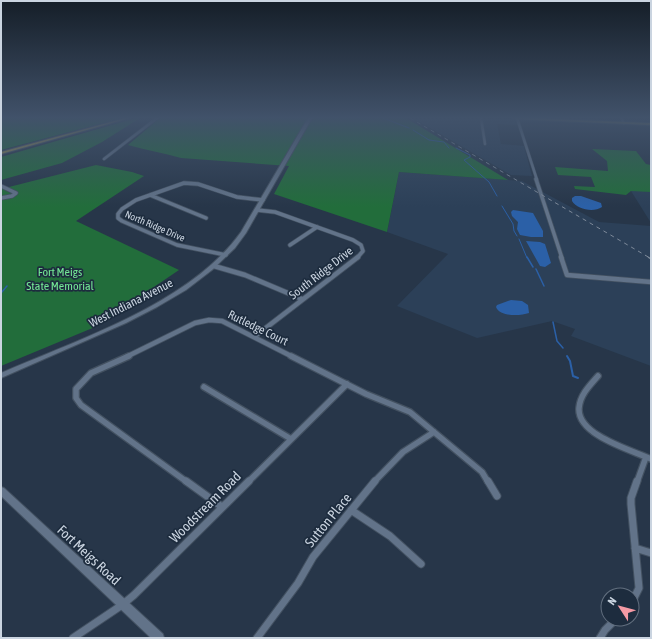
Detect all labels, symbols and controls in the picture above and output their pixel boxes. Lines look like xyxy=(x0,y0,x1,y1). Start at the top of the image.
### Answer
street label: North Ridge Drive xyxy=(123,208,187,244)
street label: South Ridge Drive xyxy=(286,244,356,302)
park label: Fort Meigs State Memorial xyxy=(26,265,94,293)
street label: West Indiana Avenue xyxy=(87,276,175,330)
street label: Rutledge Court xyxy=(226,307,291,349)
street label: Woodstream Road xyxy=(166,468,244,546)
street label: Sutton Place xyxy=(301,490,355,550)
street label: Fort Meigs Road xyxy=(54,522,124,588)
north arrow xyxy=(600,587,640,627)
text: N xyxy=(605,595,619,607)

